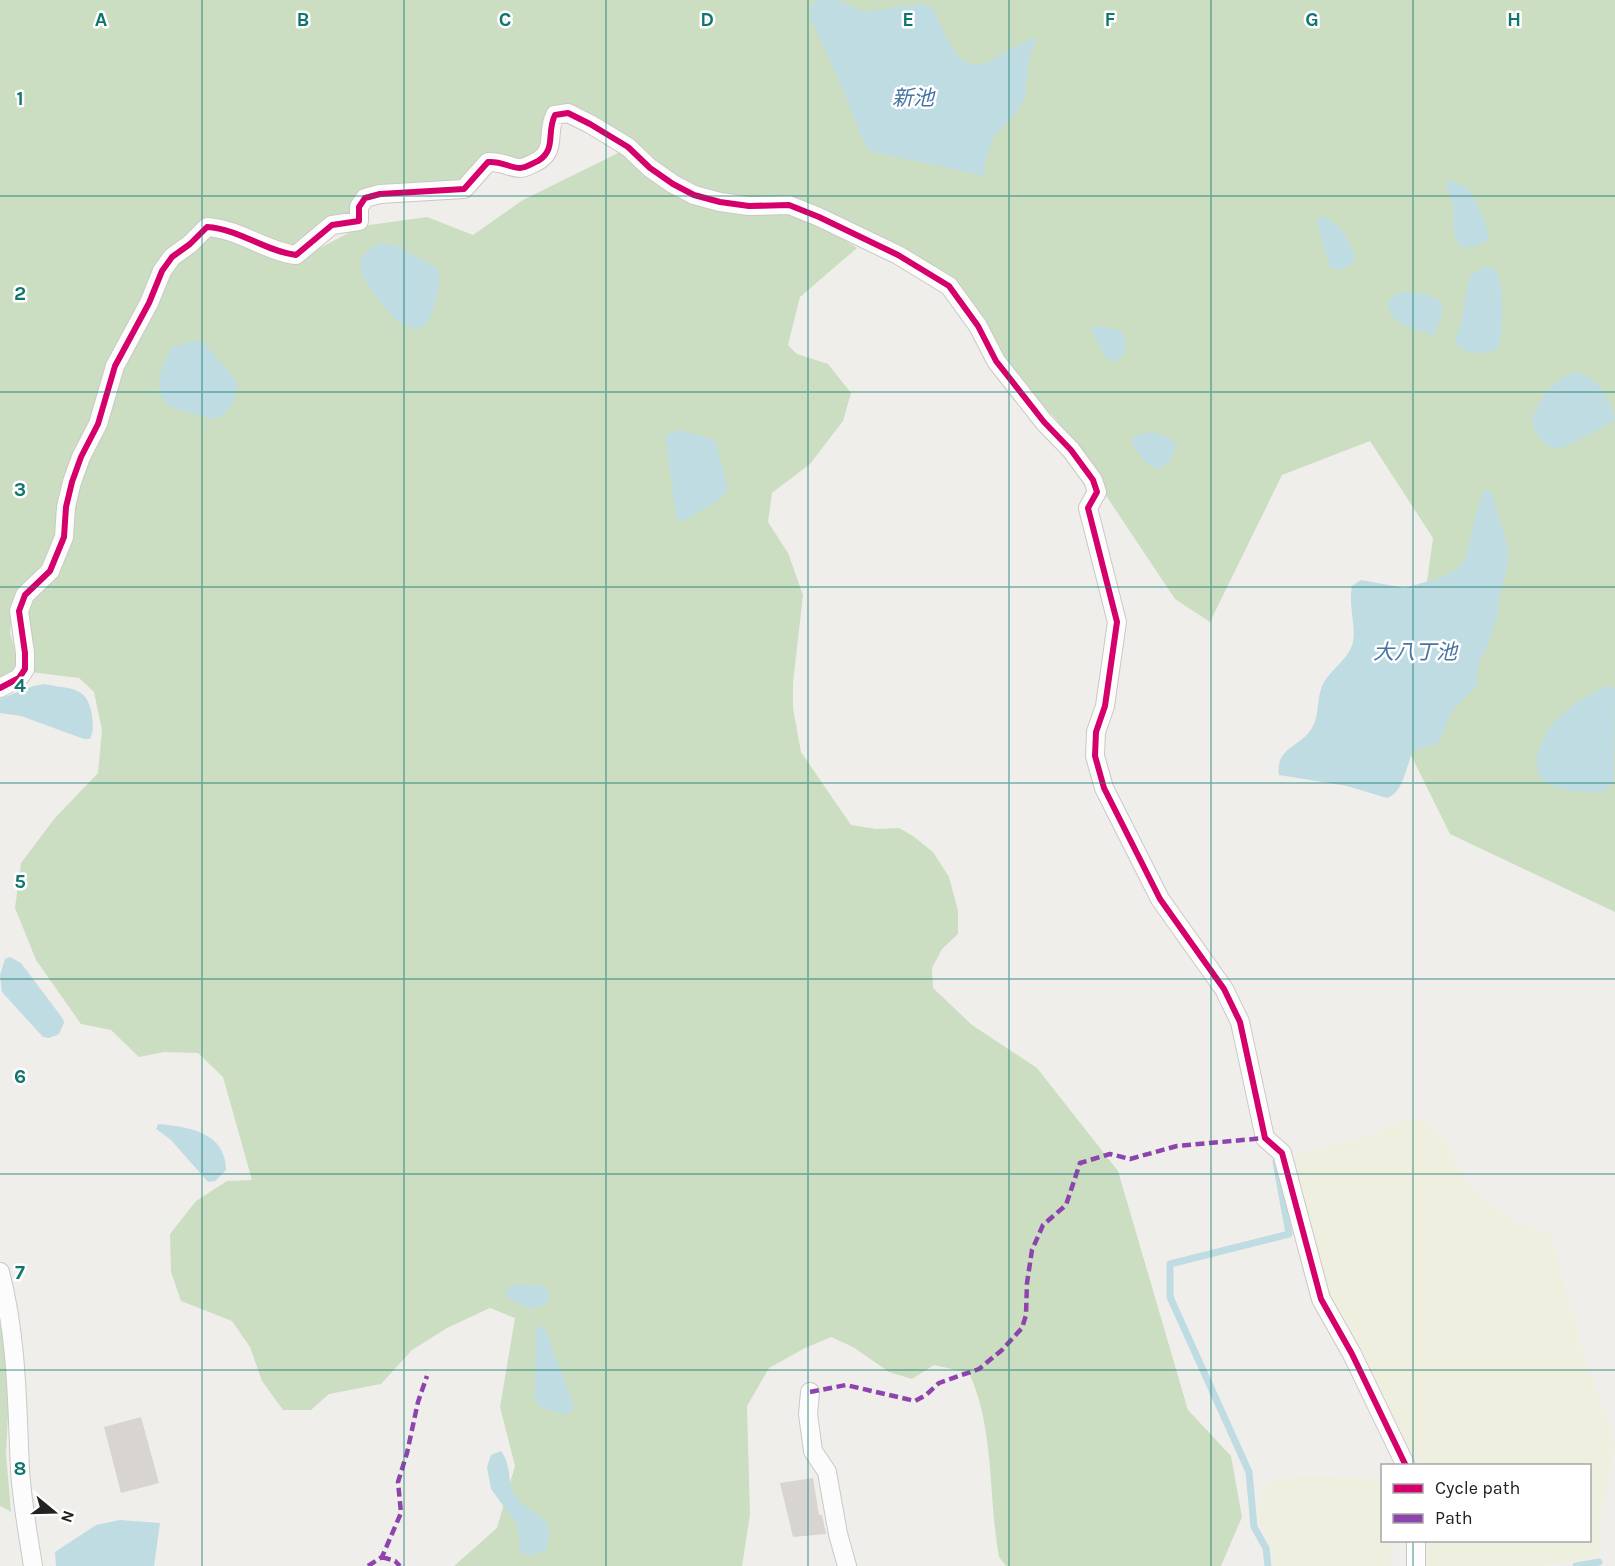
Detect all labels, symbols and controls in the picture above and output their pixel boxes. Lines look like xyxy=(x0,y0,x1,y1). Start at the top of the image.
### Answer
text: A xyxy=(95,8,108,31)
text: B xyxy=(297,8,309,31)
text: C xyxy=(499,8,511,31)
text: D xyxy=(700,8,714,31)
text: E xyxy=(902,8,914,31)
text: F xyxy=(1105,8,1116,31)
text: G xyxy=(1305,8,1319,31)
text: H xyxy=(1507,8,1521,31)
water label: 新池 xyxy=(892,86,936,110)
text: 1 xyxy=(16,87,24,110)
text: 2 xyxy=(14,282,26,305)
text: 3 xyxy=(14,478,26,501)
water label: 大八丁池 xyxy=(1373,640,1459,664)
text: 4 xyxy=(14,674,26,697)
text: 5 xyxy=(14,870,26,893)
text: 6 xyxy=(14,1065,26,1088)
text: 7 xyxy=(15,1261,25,1284)
text: 8 xyxy=(14,1457,26,1480)
legend xyxy=(1381,1464,1591,1542)
text: Cycle path xyxy=(1435,1477,1520,1499)
north arrow xyxy=(24,1482,84,1542)
text: Path xyxy=(1435,1507,1473,1529)
text: N xyxy=(57,1508,79,1525)

